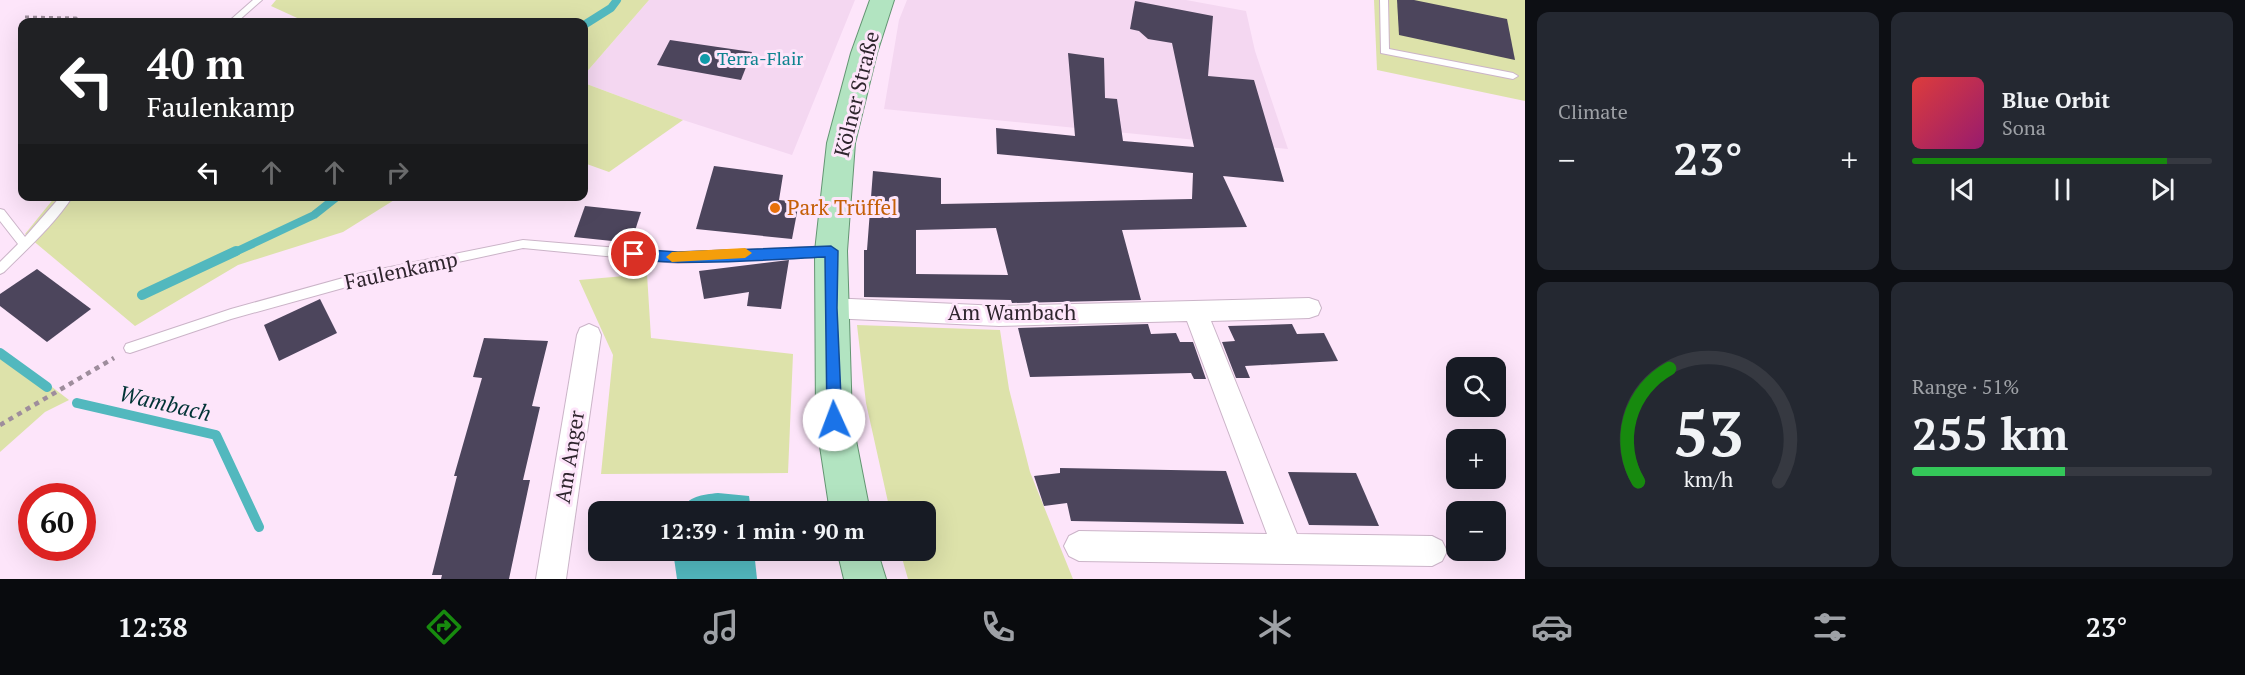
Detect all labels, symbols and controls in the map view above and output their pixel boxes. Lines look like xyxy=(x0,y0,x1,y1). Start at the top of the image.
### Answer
street label: Kölner Straße xyxy=(827,28,885,159)
text: 40 m xyxy=(147,35,245,91)
icon: left xyxy=(48,42,126,120)
place label: Terra-Flair xyxy=(717,46,803,70)
marker: Terra-Flair xyxy=(698,52,712,66)
text: Blue Orbit xyxy=(2002,85,2110,114)
text: Faulenkamp xyxy=(147,89,295,125)
text: Climate xyxy=(1558,98,1628,125)
text: Sona xyxy=(2002,114,2046,141)
text: 23° xyxy=(1673,128,1743,188)
text: − xyxy=(1558,138,1576,181)
text: + xyxy=(1840,138,1858,181)
icon: left xyxy=(192,156,225,189)
icon: ahead xyxy=(255,156,288,189)
icon: ahead xyxy=(318,156,351,189)
icon: right xyxy=(381,156,414,189)
icon: previous xyxy=(1946,173,1979,206)
icon: pause xyxy=(2046,173,2079,206)
icon: next xyxy=(2146,173,2179,206)
place label: Park Trüffel xyxy=(787,193,897,221)
marker: Park Trüffel xyxy=(768,201,782,215)
pin xyxy=(608,228,659,279)
icon: arrive xyxy=(617,237,650,270)
street label: Faulenkamp xyxy=(342,244,460,296)
street label: Am Wambach xyxy=(948,298,1076,326)
map controls xyxy=(1446,357,1506,561)
button: search xyxy=(1446,357,1506,417)
text: Range · 51% xyxy=(1912,373,2019,400)
water label: Wambach xyxy=(116,378,214,427)
position arrow xyxy=(802,388,866,452)
text: 53 xyxy=(1673,391,1743,474)
text: 255 km xyxy=(1912,403,2068,463)
street label: Am Anger xyxy=(548,408,590,505)
button: + xyxy=(1446,429,1506,489)
text: km/h xyxy=(1683,465,1733,493)
speed limit sign: 60 xyxy=(18,483,96,561)
button: − xyxy=(1446,501,1506,561)
text: 12:39 · 1 min · 90 m xyxy=(659,516,865,545)
icon: directions xyxy=(423,606,465,648)
icon: music xyxy=(700,606,742,648)
icon: phone xyxy=(977,606,1019,648)
icon: climate xyxy=(1254,606,1296,648)
icon: car xyxy=(1531,606,1573,648)
icon: filters xyxy=(1809,606,1851,648)
text: 12:38 xyxy=(118,609,188,645)
text: 23° xyxy=(2086,609,2127,645)

